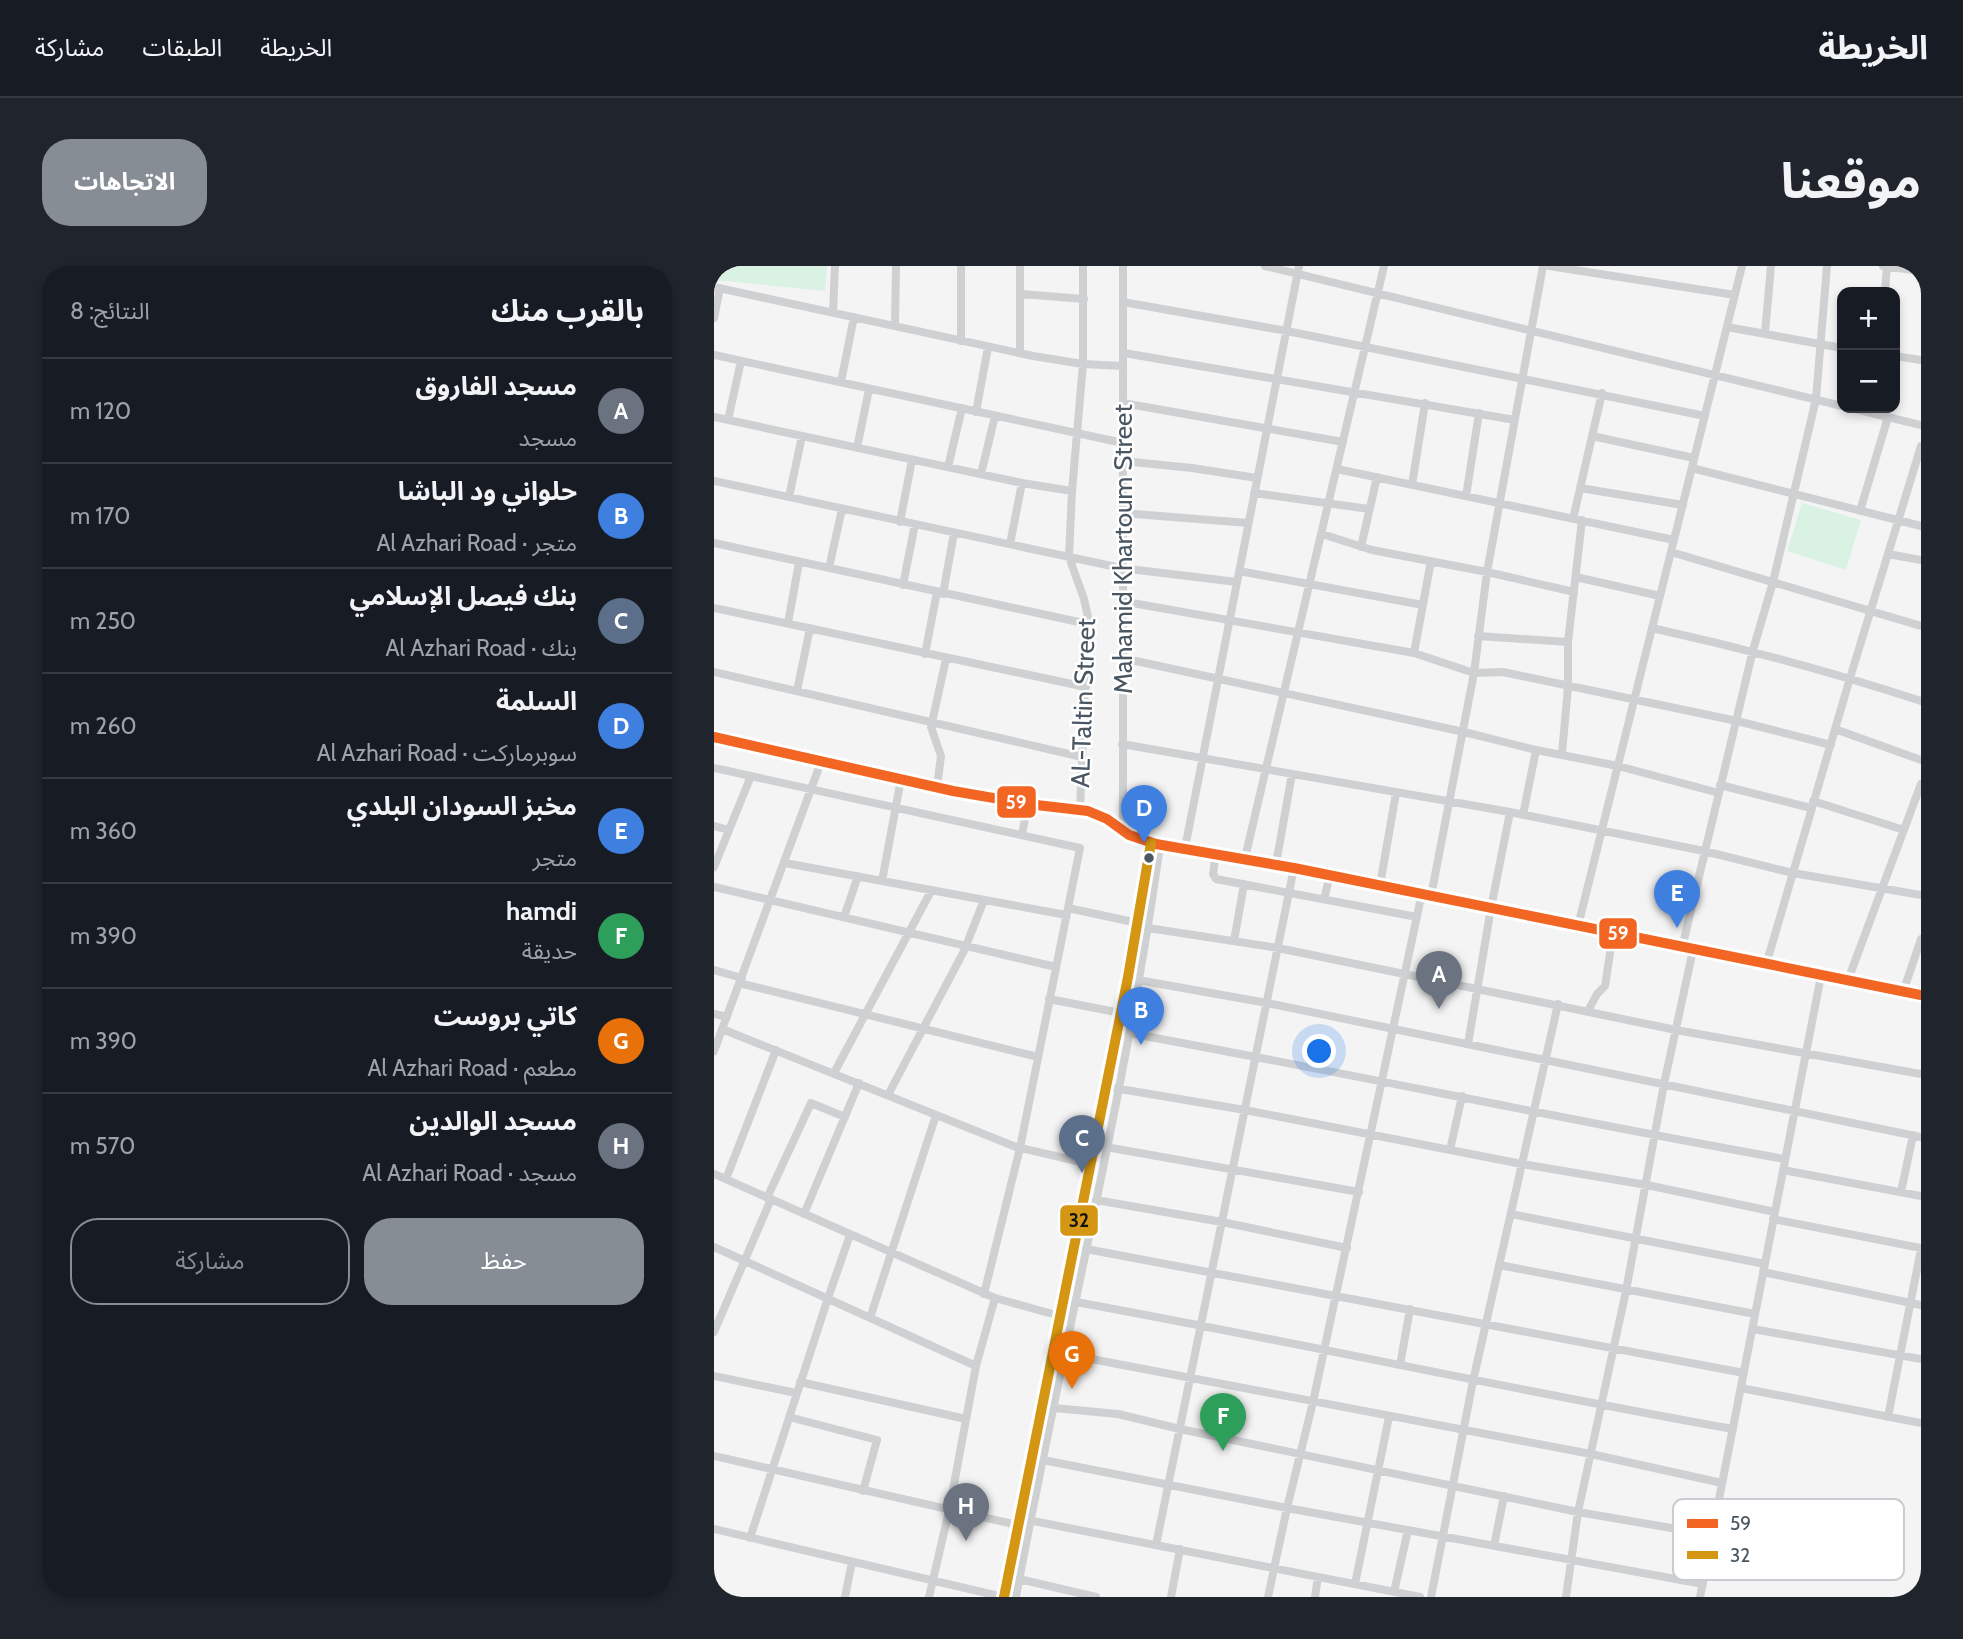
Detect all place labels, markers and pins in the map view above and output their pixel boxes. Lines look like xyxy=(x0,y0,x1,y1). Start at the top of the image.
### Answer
pin: D xyxy=(1121,785,1167,843)
unlabelled marker xyxy=(1142,851,1156,865)
pin: E xyxy=(1654,870,1700,928)
pin: A xyxy=(1416,951,1462,1009)
pin: B xyxy=(1118,987,1164,1045)
pin: C xyxy=(1059,1115,1105,1173)
pin: G xyxy=(1049,1331,1095,1389)
pin: F xyxy=(1200,1393,1246,1451)
pin: H xyxy=(943,1483,989,1541)

